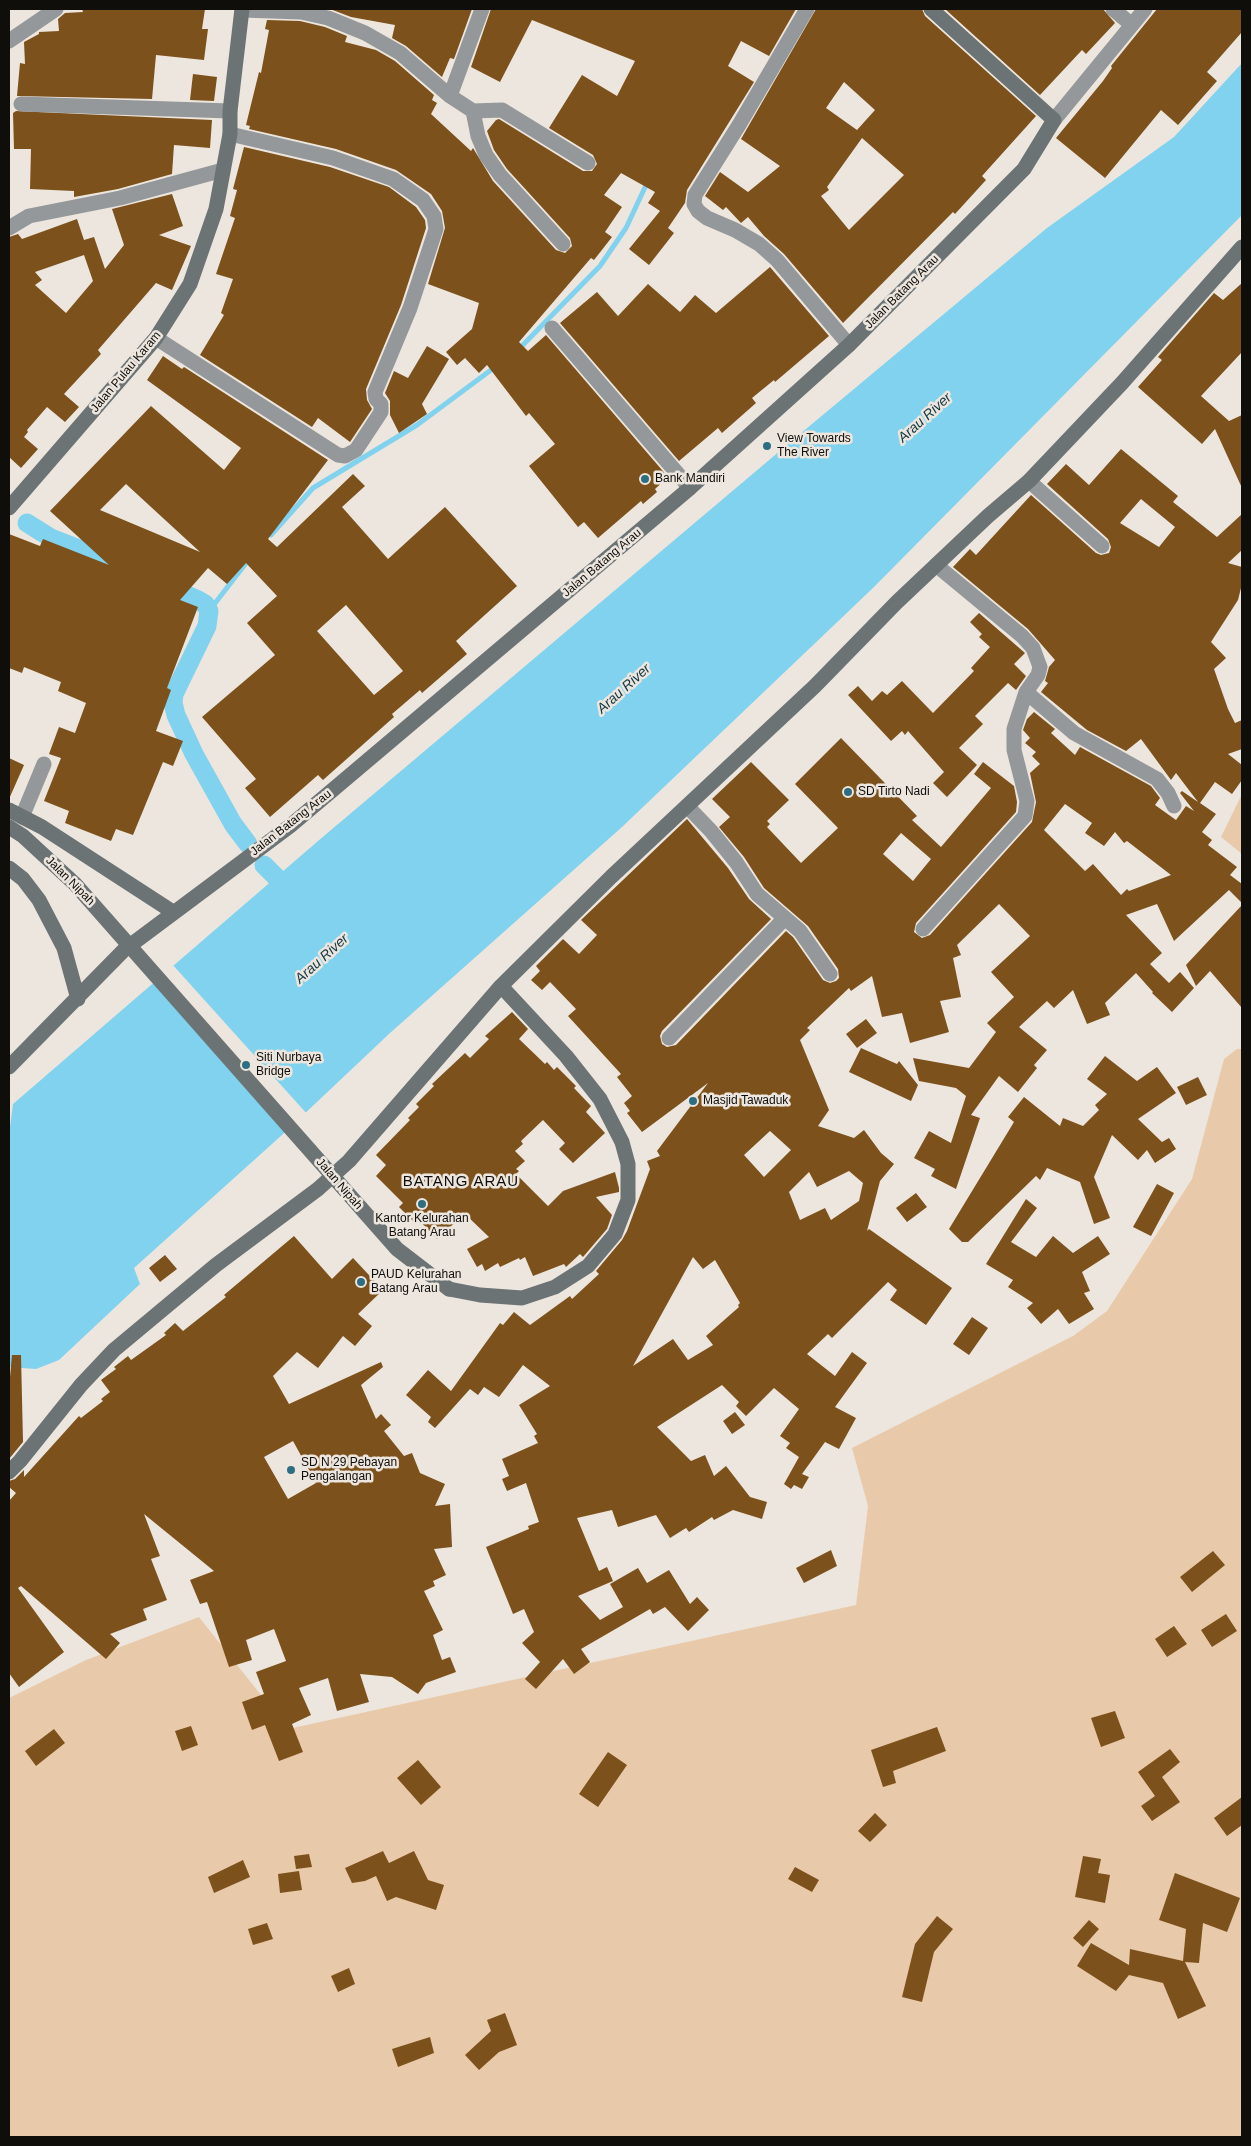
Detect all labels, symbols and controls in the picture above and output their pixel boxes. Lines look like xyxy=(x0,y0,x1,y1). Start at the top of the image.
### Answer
street label: Jalan Batang Arau xyxy=(862,252,942,332)
street label: Jalan Pulau Karam xyxy=(88,329,164,415)
water label: Arau River xyxy=(895,390,955,446)
place label: View Towards The River xyxy=(777,432,851,460)
marker: View Towards The River xyxy=(761,440,773,452)
place label: Bank Mandiri xyxy=(655,472,725,486)
marker: Bank Mandiri xyxy=(639,473,651,485)
street label: Jalan Batang Arau xyxy=(560,526,644,600)
water label: Arau River xyxy=(594,661,654,717)
place label: SD Tirto Nadi xyxy=(858,785,930,799)
marker: SD Tirto Nadi xyxy=(842,786,854,798)
street label: Jalan Batang Arau xyxy=(248,787,334,859)
street label: Jalan Nipah xyxy=(43,854,97,908)
water label: Arau River xyxy=(292,931,352,987)
place label: Siti Nurbaya Bridge xyxy=(256,1051,321,1079)
marker: Siti Nurbaya Bridge xyxy=(240,1059,252,1071)
place label: Masjid Tawaduk xyxy=(703,1094,788,1108)
marker: Masjid Tawaduk xyxy=(687,1095,699,1107)
street label: Jalan Nipah xyxy=(313,1155,365,1213)
district label: BATANG ARAU xyxy=(401,1173,521,1191)
marker: Kantor Kelurahan Batang Arau xyxy=(416,1198,428,1210)
place label: Kantor Kelurahan Batang Arau xyxy=(375,1212,469,1240)
place label: PAUD Kelurahan Batang Arau xyxy=(371,1268,461,1296)
marker: PAUD Kelurahan Batang Arau xyxy=(355,1276,367,1288)
place label: SD N 29 Pebayan Pengalangan xyxy=(301,1456,397,1484)
marker: SD N 29 Pebayan Pengalangan xyxy=(285,1464,297,1476)

